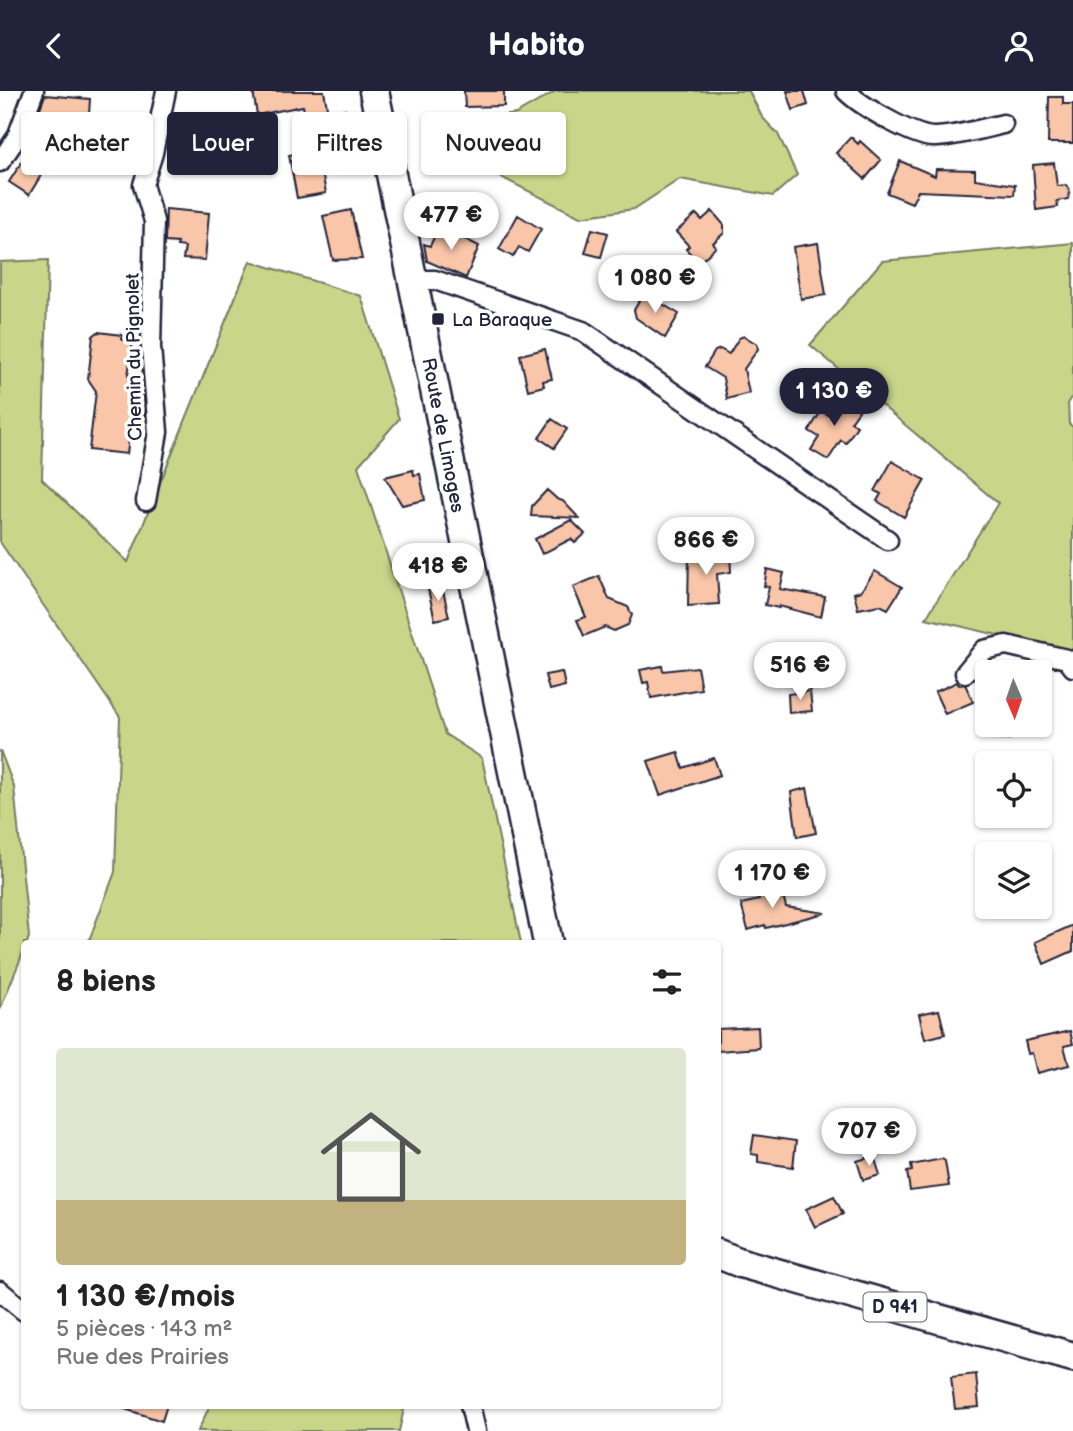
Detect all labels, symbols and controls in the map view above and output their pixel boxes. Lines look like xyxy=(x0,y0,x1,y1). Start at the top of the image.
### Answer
text: Habito xyxy=(488,26,585,65)
icon: back xyxy=(35,27,73,65)
icon: person xyxy=(1000,27,1038,65)
chip: Acheter xyxy=(21,112,153,175)
chip: Louer xyxy=(167,112,278,175)
chip: Filtres xyxy=(292,112,407,175)
chip: Nouveau xyxy=(421,112,566,175)
pin: 477 € xyxy=(402,193,500,252)
text: 477 € xyxy=(420,201,482,229)
pin: 1 080 € xyxy=(590,255,720,315)
text: 1 080 € xyxy=(614,264,696,292)
street label: Chemin du Pignolet xyxy=(122,273,147,441)
place label: La Baraque xyxy=(452,309,552,332)
marker: La Baraque xyxy=(430,311,446,327)
street label: Route de Limoges xyxy=(416,356,469,515)
pin: 1 130 € xyxy=(769,369,899,428)
text: 1 130 € xyxy=(796,377,872,405)
pin: 866 € xyxy=(657,517,755,577)
text: 866 € xyxy=(673,526,739,554)
pin: 418 € xyxy=(389,543,487,603)
text: 418 € xyxy=(408,552,468,580)
pin: 516 € xyxy=(751,643,849,702)
text: 516 € xyxy=(770,651,830,679)
north arrow xyxy=(975,660,1052,737)
map controls xyxy=(975,660,1052,919)
button: locate xyxy=(975,751,1052,828)
button: layers xyxy=(975,842,1052,919)
pin: 1 170 € xyxy=(707,851,837,910)
text: 1 170 € xyxy=(734,859,810,887)
icon: filters xyxy=(648,963,686,1001)
text: 8 biens xyxy=(56,964,156,1000)
icon: home xyxy=(308,1094,434,1220)
pin: 707 € xyxy=(820,1109,918,1168)
text: 707 € xyxy=(837,1117,901,1145)
text: 1 130 €/mois xyxy=(56,1279,235,1315)
road number: D 941 xyxy=(864,1293,926,1322)
text: 5 pièces · 143 m² xyxy=(56,1315,232,1343)
text: Rue des Prairies xyxy=(56,1343,229,1371)

